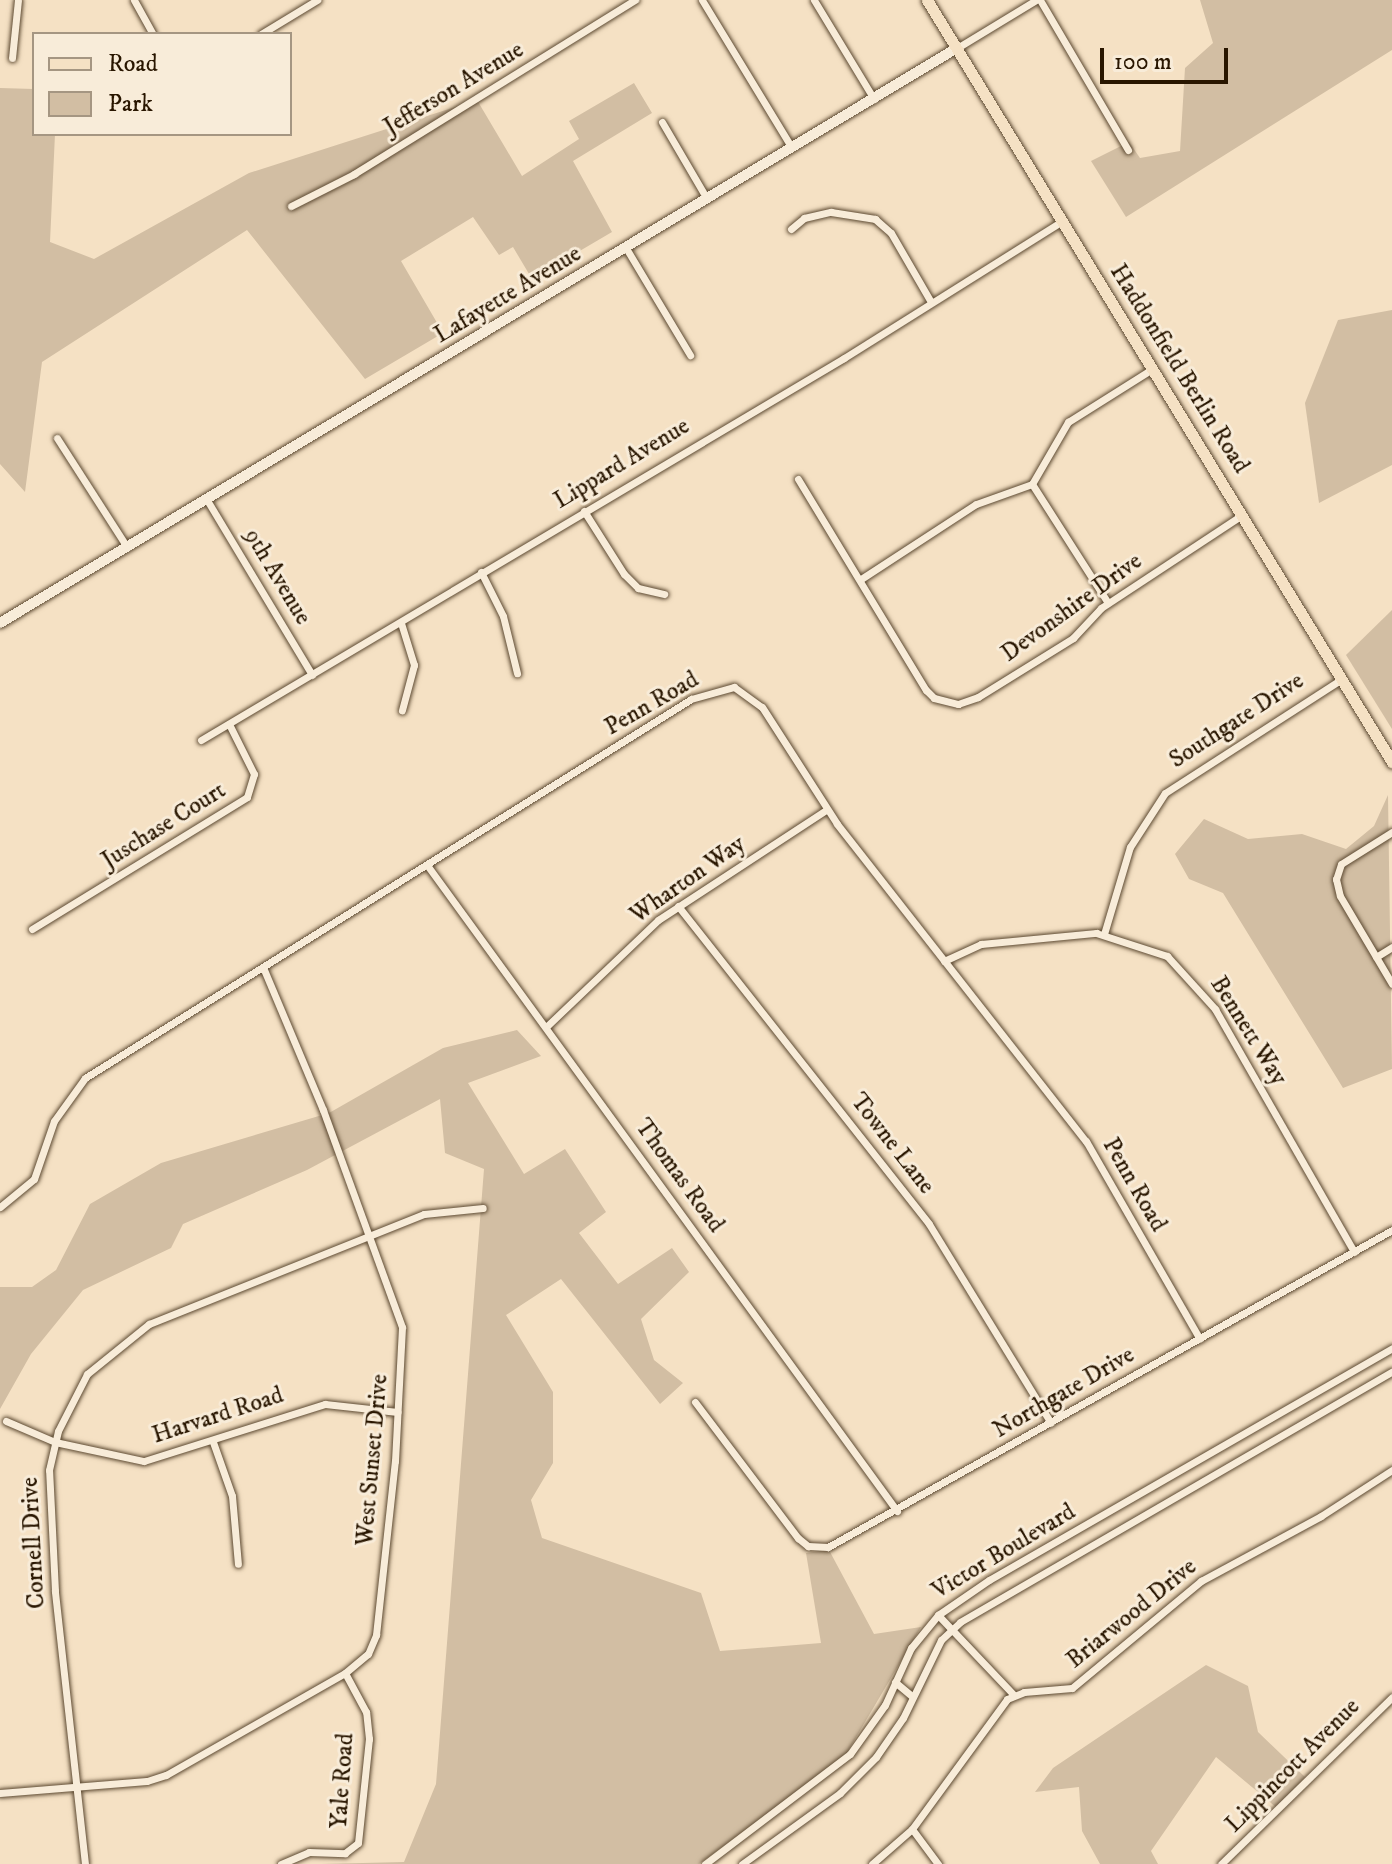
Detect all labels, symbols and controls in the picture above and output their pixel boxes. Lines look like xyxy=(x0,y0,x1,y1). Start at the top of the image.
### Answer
legend xyxy=(32,32,292,136)
scale bar xyxy=(1104,32,1232,82)
street label: Jefferson Avenue xyxy=(379,36,529,142)
text: 100 m xyxy=(1114,47,1172,77)
text: Road xyxy=(108,49,158,79)
text: Park xyxy=(108,89,153,119)
street label: Lafayette Avenue xyxy=(429,240,587,350)
street label: Haddonfield Berlin Road xyxy=(1103,259,1255,479)
street label: Lippard Avenue xyxy=(549,412,695,516)
street label: 9th Avenue xyxy=(237,524,317,630)
street label: Devonshire Drive xyxy=(996,547,1148,669)
street label: Penn Road xyxy=(600,666,704,742)
street label: Southgate Drive xyxy=(1164,667,1310,775)
street label: Juschase Court xyxy=(97,776,231,876)
street label: Wharton Way xyxy=(625,830,751,930)
street label: Bennett Way xyxy=(1203,971,1293,1091)
street label: Towne Lane xyxy=(844,1088,940,1200)
street label: Thomas Road xyxy=(628,1114,730,1238)
street label: Penn Road xyxy=(1096,1133,1172,1237)
street label: Northgate Drive xyxy=(988,1341,1140,1445)
street label: West Sunset Drive xyxy=(351,1373,395,1547)
street label: Harvard Road xyxy=(149,1381,287,1451)
street label: Cornell Drive xyxy=(16,1476,52,1610)
street label: Victor Boulevard xyxy=(927,1498,1081,1606)
street label: Briarwood Drive xyxy=(1061,1553,1203,1675)
street label: Lippincott Avenue xyxy=(1220,1693,1366,1839)
street label: Yale Road xyxy=(325,1732,361,1830)

